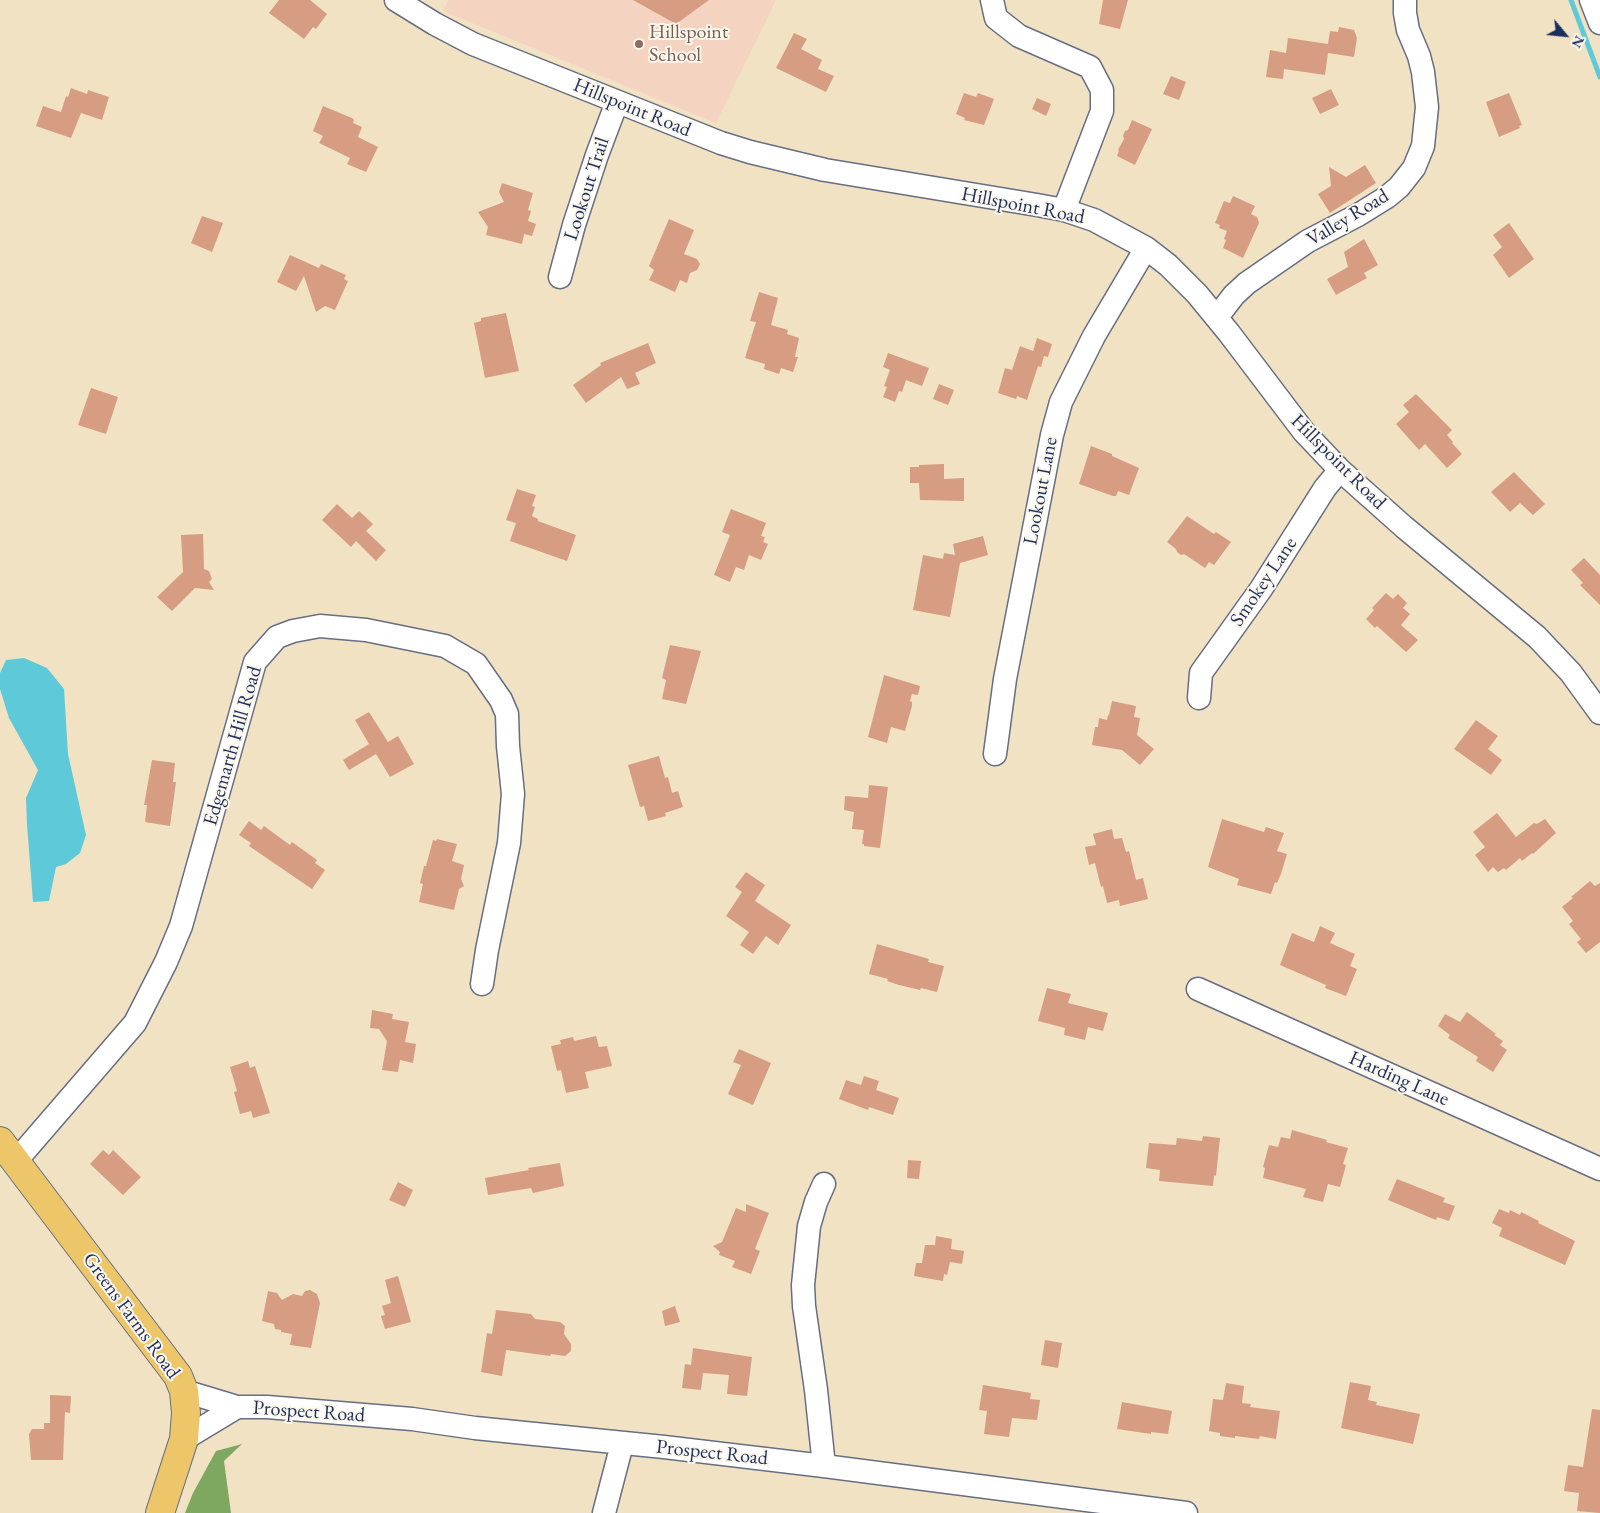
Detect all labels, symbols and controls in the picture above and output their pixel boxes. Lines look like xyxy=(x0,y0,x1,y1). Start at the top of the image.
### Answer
north arrow xyxy=(1540,10,1590,60)
place label: Hillspoint School xyxy=(649,21,728,68)
text: N xyxy=(1568,33,1589,51)
marker: Hillspoint School xyxy=(633,38,645,50)
street label: Hillspoint Road xyxy=(570,73,694,143)
street label: Lookout Trail xyxy=(559,134,615,244)
street label: Hillspoint Road xyxy=(959,182,1087,230)
street label: Valley Road xyxy=(1303,184,1393,252)
street label: Hillspoint Road xyxy=(1285,409,1391,515)
street label: Lookout Lane xyxy=(1019,435,1063,547)
street label: Smokey Lane xyxy=(1225,533,1303,631)
street label: Edgemarth Hill Road xyxy=(199,664,267,828)
street label: Harding Lane xyxy=(1345,1046,1453,1112)
street label: Greens Farms Road xyxy=(77,1248,185,1384)
street label: Prospect Road xyxy=(252,1396,366,1428)
street label: Prospect Road xyxy=(655,1435,769,1471)

